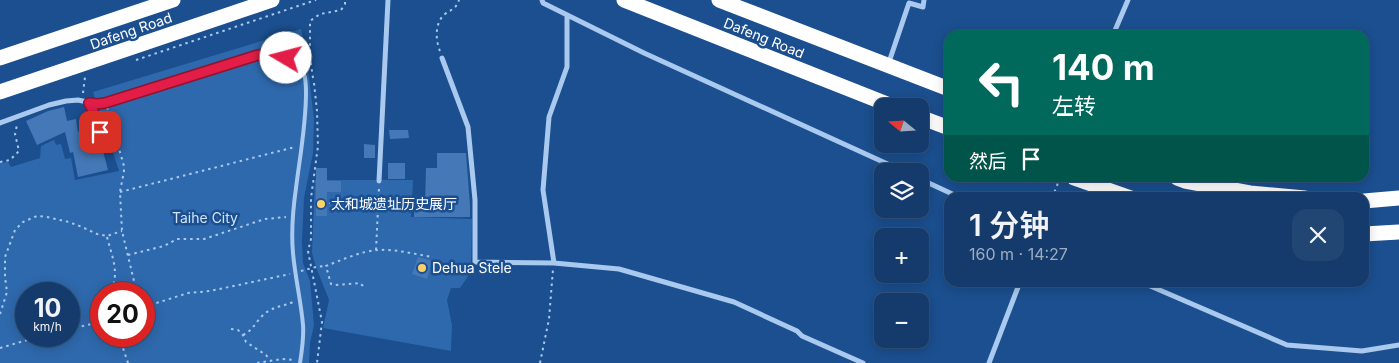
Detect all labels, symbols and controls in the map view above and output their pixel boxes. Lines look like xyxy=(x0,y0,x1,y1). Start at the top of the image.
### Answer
street label: Dafeng Road xyxy=(88,9,174,52)
street label: Dafeng Road xyxy=(721,14,807,61)
position arrow xyxy=(259,31,311,83)
text: 140 m xyxy=(1052,46,1155,88)
icon: left xyxy=(969,50,1034,115)
text: 左转 xyxy=(1052,93,1096,119)
north arrow xyxy=(874,98,929,152)
map controls xyxy=(874,98,929,348)
pin xyxy=(79,111,121,153)
icon: arrive xyxy=(86,118,114,146)
icon: arrive xyxy=(1017,145,1045,173)
text: 然后 xyxy=(969,150,1007,173)
button: layers xyxy=(874,163,929,218)
place label: 太和城遗址历史展厅 xyxy=(331,195,457,212)
marker: 太和城遗址历史展厅 xyxy=(315,198,327,210)
text: 1 分钟 xyxy=(969,207,1049,243)
park label: Taihe City xyxy=(172,209,238,226)
button: close xyxy=(1292,209,1344,261)
button: + xyxy=(874,228,929,283)
text: 160 m · 14:27 xyxy=(969,244,1068,264)
place label: Dehua Stele xyxy=(432,259,512,276)
marker: Dehua Stele xyxy=(416,262,428,274)
speed limit sign: 20 xyxy=(90,282,155,347)
text: 10 xyxy=(34,293,61,323)
button: − xyxy=(874,293,929,348)
text: km/h xyxy=(33,319,62,334)

